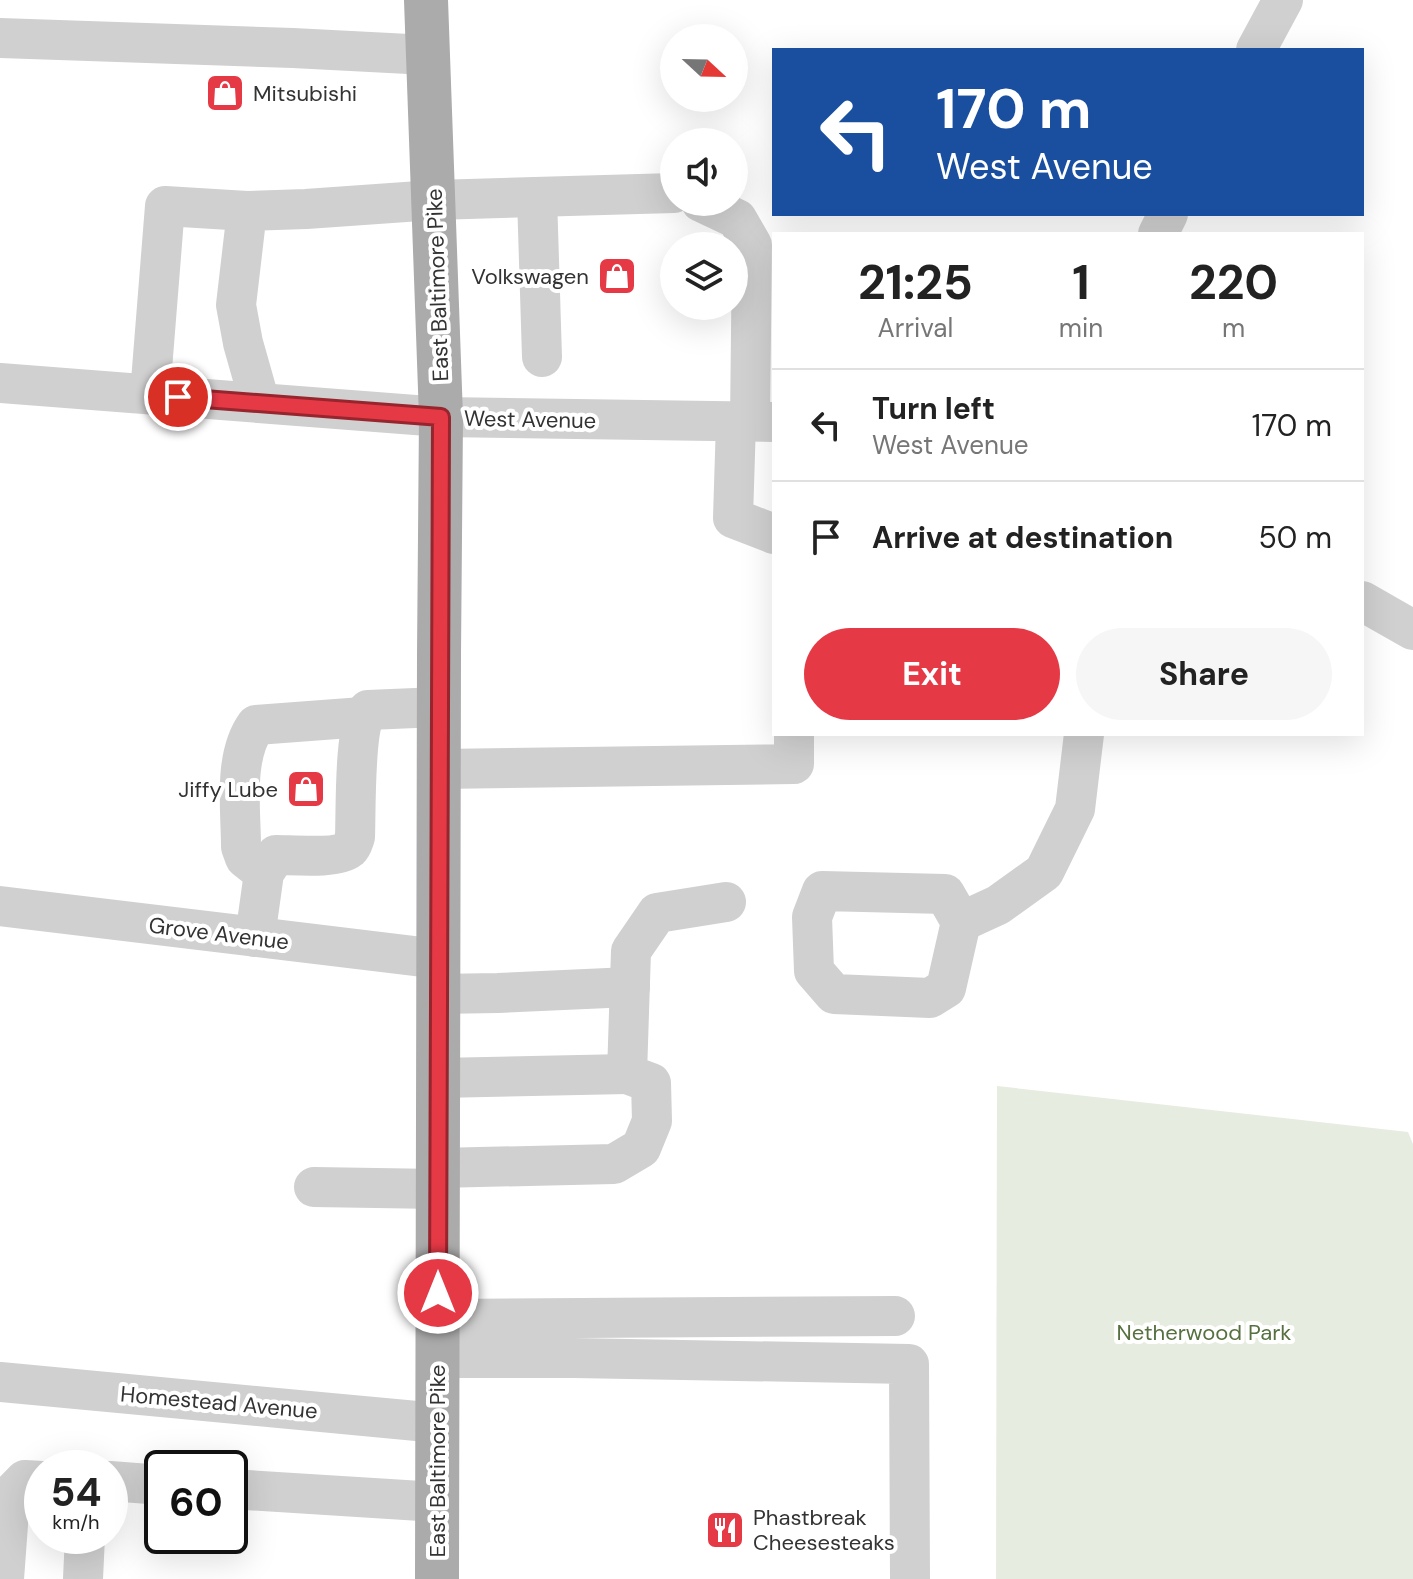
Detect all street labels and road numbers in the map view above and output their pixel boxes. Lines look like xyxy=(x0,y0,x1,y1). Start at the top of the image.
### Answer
street label: East Baltimore Pike xyxy=(420,188,455,382)
street label: West Avenue xyxy=(464,404,596,435)
street label: Grove Avenue xyxy=(147,911,291,956)
street label: East Baltimore Pike xyxy=(423,1364,452,1558)
street label: Homestead Avenue xyxy=(119,1379,319,1426)

